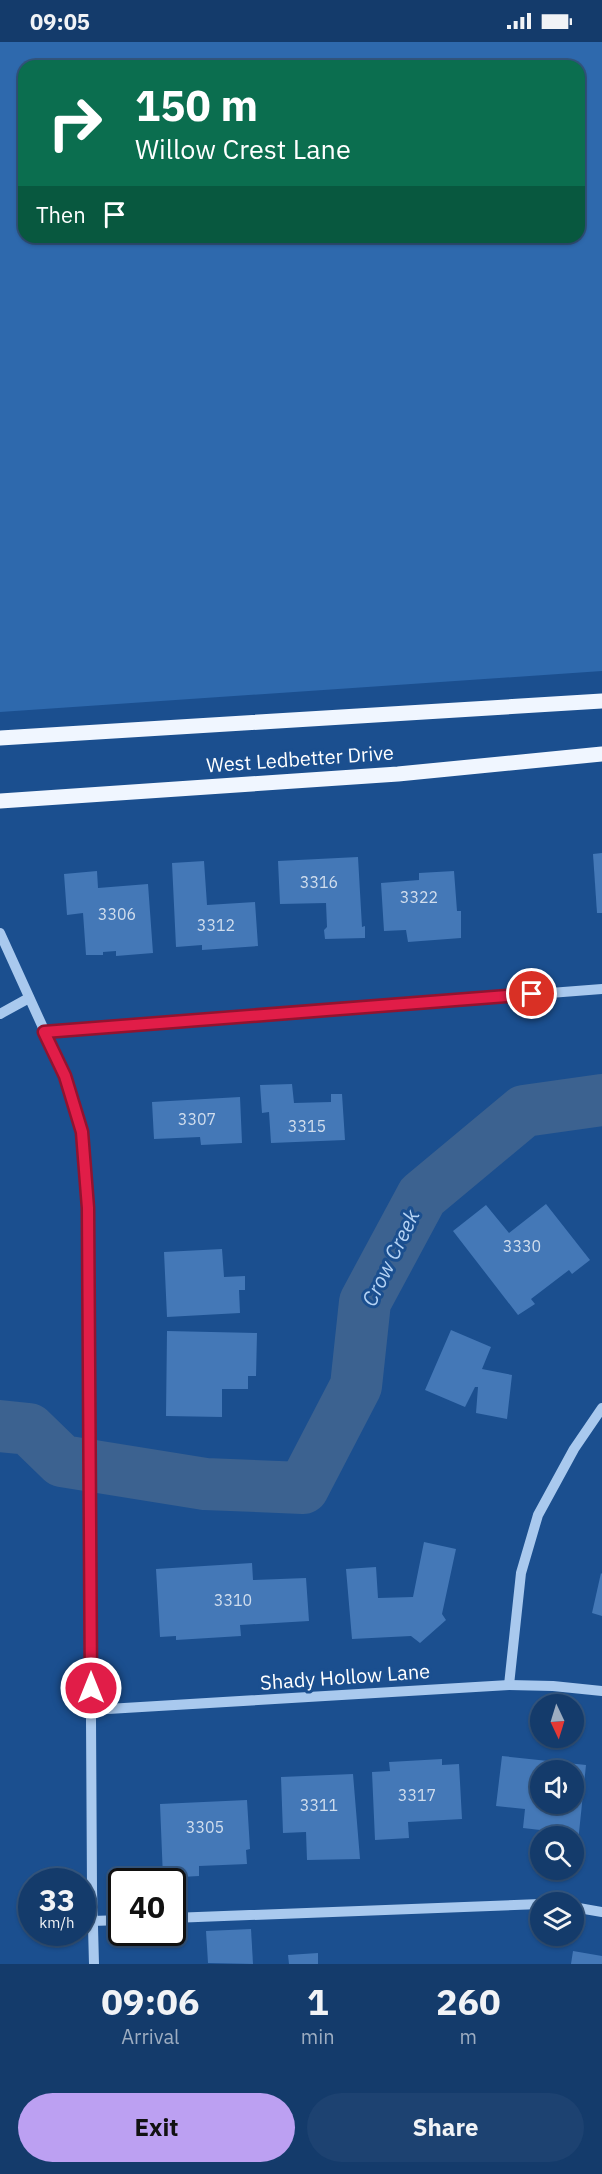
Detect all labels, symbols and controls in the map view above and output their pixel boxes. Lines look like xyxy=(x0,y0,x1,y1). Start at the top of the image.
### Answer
text: 09:05 xyxy=(30,7,90,36)
text: 150 m xyxy=(135,78,258,133)
icon: right xyxy=(36,84,114,162)
text: Willow Crest Lane xyxy=(135,131,351,166)
icon: arrive xyxy=(98,198,131,231)
text: Then xyxy=(36,200,86,229)
street label: West Ledbetter Drive xyxy=(205,738,395,779)
house number: 3316 xyxy=(300,872,338,892)
house number: 3322 xyxy=(400,887,438,907)
house number: 3306 xyxy=(98,904,136,924)
house number: 3312 xyxy=(197,915,235,935)
pin xyxy=(506,968,557,1019)
icon: arrive xyxy=(515,977,548,1010)
house number: 3307 xyxy=(178,1109,216,1129)
house number: 3315 xyxy=(288,1116,326,1136)
water label: Crow Creek xyxy=(355,1204,426,1311)
house number: 3330 xyxy=(503,1236,541,1256)
house number: 3310 xyxy=(214,1590,252,1610)
position arrow xyxy=(59,1656,123,1720)
street label: Shady Hollow Lane xyxy=(259,1657,431,1696)
north arrow xyxy=(530,1694,584,1748)
map controls xyxy=(530,1694,584,1946)
button: sound xyxy=(530,1760,584,1814)
house number: 3317 xyxy=(398,1785,436,1805)
house number: 3311 xyxy=(300,1795,338,1815)
house number: 3305 xyxy=(186,1817,224,1837)
button: search xyxy=(530,1826,584,1880)
speed limit sign: 40 xyxy=(108,1868,186,1946)
text: 33 xyxy=(39,1880,75,1919)
button: layers xyxy=(530,1892,584,1946)
text: km/h xyxy=(39,1913,75,1932)
text: 09:06 xyxy=(101,1978,200,2025)
text: 1 xyxy=(307,1978,329,2025)
text: 260 xyxy=(436,1978,501,2025)
text: Arrival xyxy=(121,2023,180,2050)
text: min xyxy=(301,2023,335,2050)
text: m xyxy=(460,2023,477,2050)
button: Exit xyxy=(18,2093,295,2162)
button: Share xyxy=(307,2093,584,2162)

